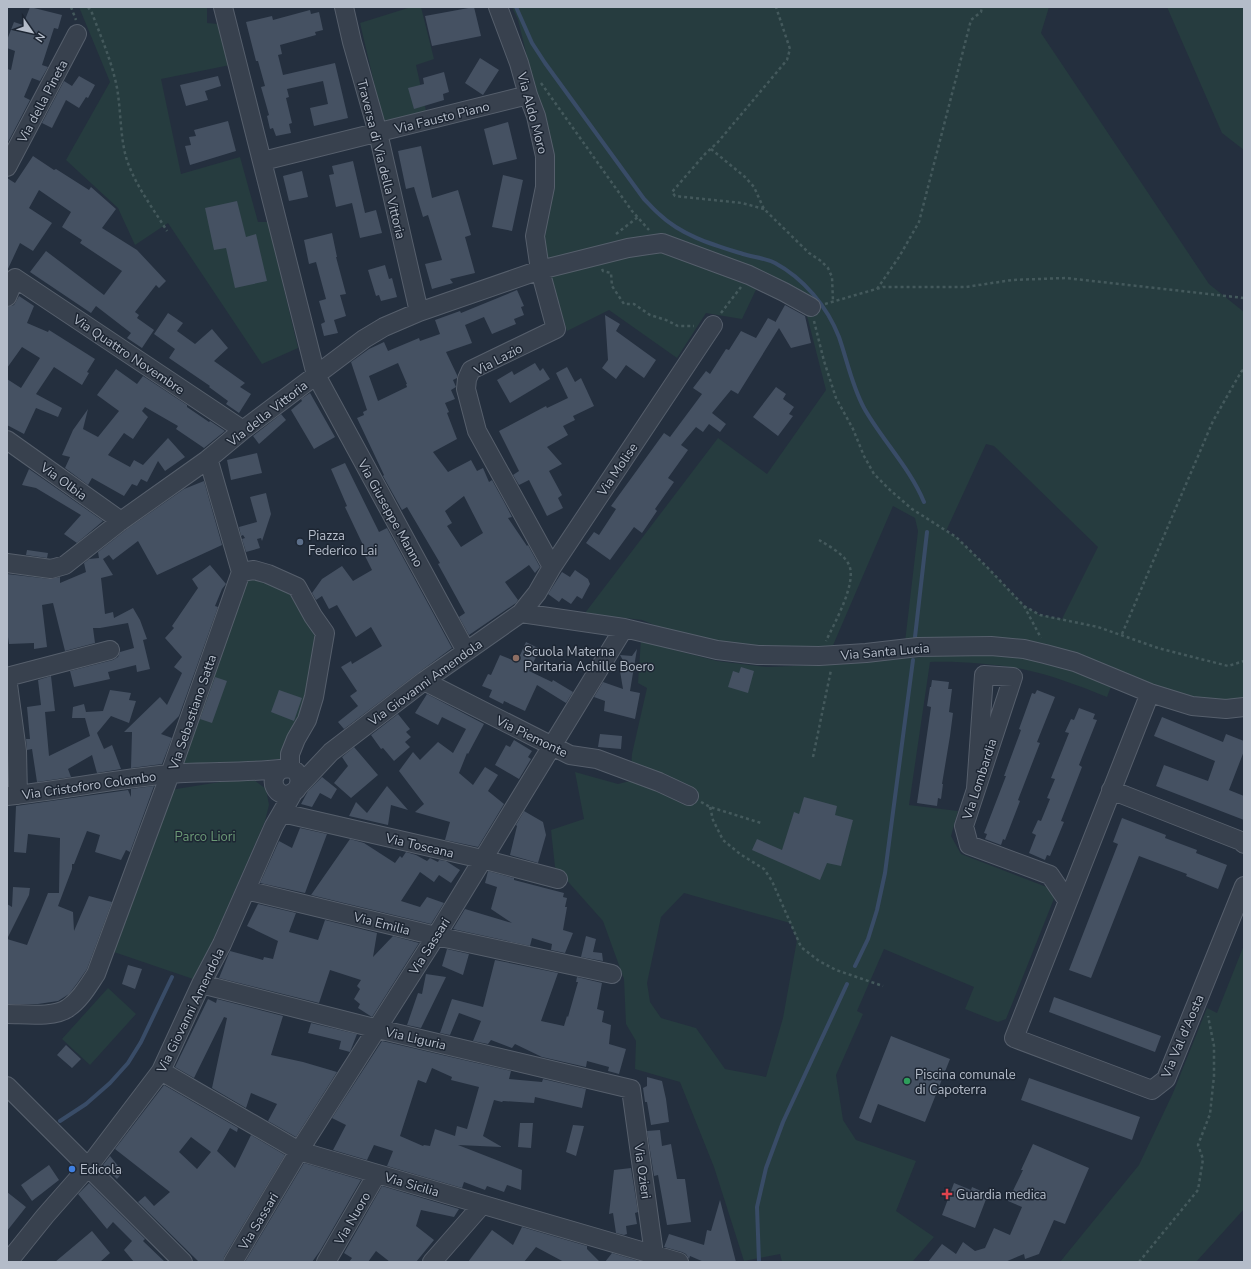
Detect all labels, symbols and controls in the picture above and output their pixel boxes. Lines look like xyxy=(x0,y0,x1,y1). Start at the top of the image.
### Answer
north arrow xyxy=(12,12,52,52)
text: N xyxy=(31,30,48,45)
street label: Via della Pineta xyxy=(13,57,72,147)
street label: Via Aldo Moro xyxy=(512,70,552,156)
street label: Traversa di Via della Vittoria xyxy=(352,77,410,241)
street label: Via Fausto Piano xyxy=(392,97,492,139)
street label: Via Quattro Novembre xyxy=(68,310,188,399)
street label: Via Lazio xyxy=(470,340,526,381)
street label: Via della Vittoria xyxy=(223,377,311,451)
street label: Via Molise xyxy=(593,439,642,501)
street label: Via Giuseppe Manno xyxy=(353,456,427,571)
street label: Via Olbia xyxy=(36,458,90,505)
place label: Piazza Federico Lai xyxy=(308,527,377,560)
marker: Piazza Federico Lai xyxy=(295,537,305,547)
street label: Via Giovanni Amendola xyxy=(364,635,486,731)
street label: Via Santa Lucia xyxy=(839,639,930,665)
place label: Scuola Materna Paritaria Achille Boero xyxy=(524,643,654,676)
street label: Via Sebastiano Satta xyxy=(164,652,221,773)
marker: Scuola Materna Paritaria Achille Boero xyxy=(511,653,521,663)
street label: Via Piemonte xyxy=(492,711,570,762)
street label: Via Lombardia xyxy=(958,737,1002,823)
street label: Via Cristoforo Colombo xyxy=(20,768,157,804)
park label: Parco Liori xyxy=(175,828,235,846)
street label: Via Toscana xyxy=(383,829,456,863)
street label: Via Emilia xyxy=(351,908,412,940)
street label: Via Sassari xyxy=(405,915,454,979)
street label: Via Giovanni Amendola xyxy=(152,945,229,1077)
street label: Via Val d'Aosta xyxy=(1157,992,1209,1082)
street label: Via Liguria xyxy=(383,1023,448,1055)
place label: Piscina comunale di Capoterra xyxy=(915,1066,1016,1099)
marker: Piscina comunale di Capoterra xyxy=(902,1076,912,1086)
street label: Via Ozieri xyxy=(629,1141,655,1200)
place label: Edicola xyxy=(80,1161,122,1179)
marker: Edicola xyxy=(67,1164,77,1174)
street label: Via Sicilia xyxy=(381,1168,441,1201)
place label: Guardia medica xyxy=(956,1186,1047,1204)
marker: Guardia medica xyxy=(941,1188,953,1200)
street label: Via Sassari xyxy=(234,1189,283,1255)
street label: Via Nuoro xyxy=(330,1189,375,1249)

